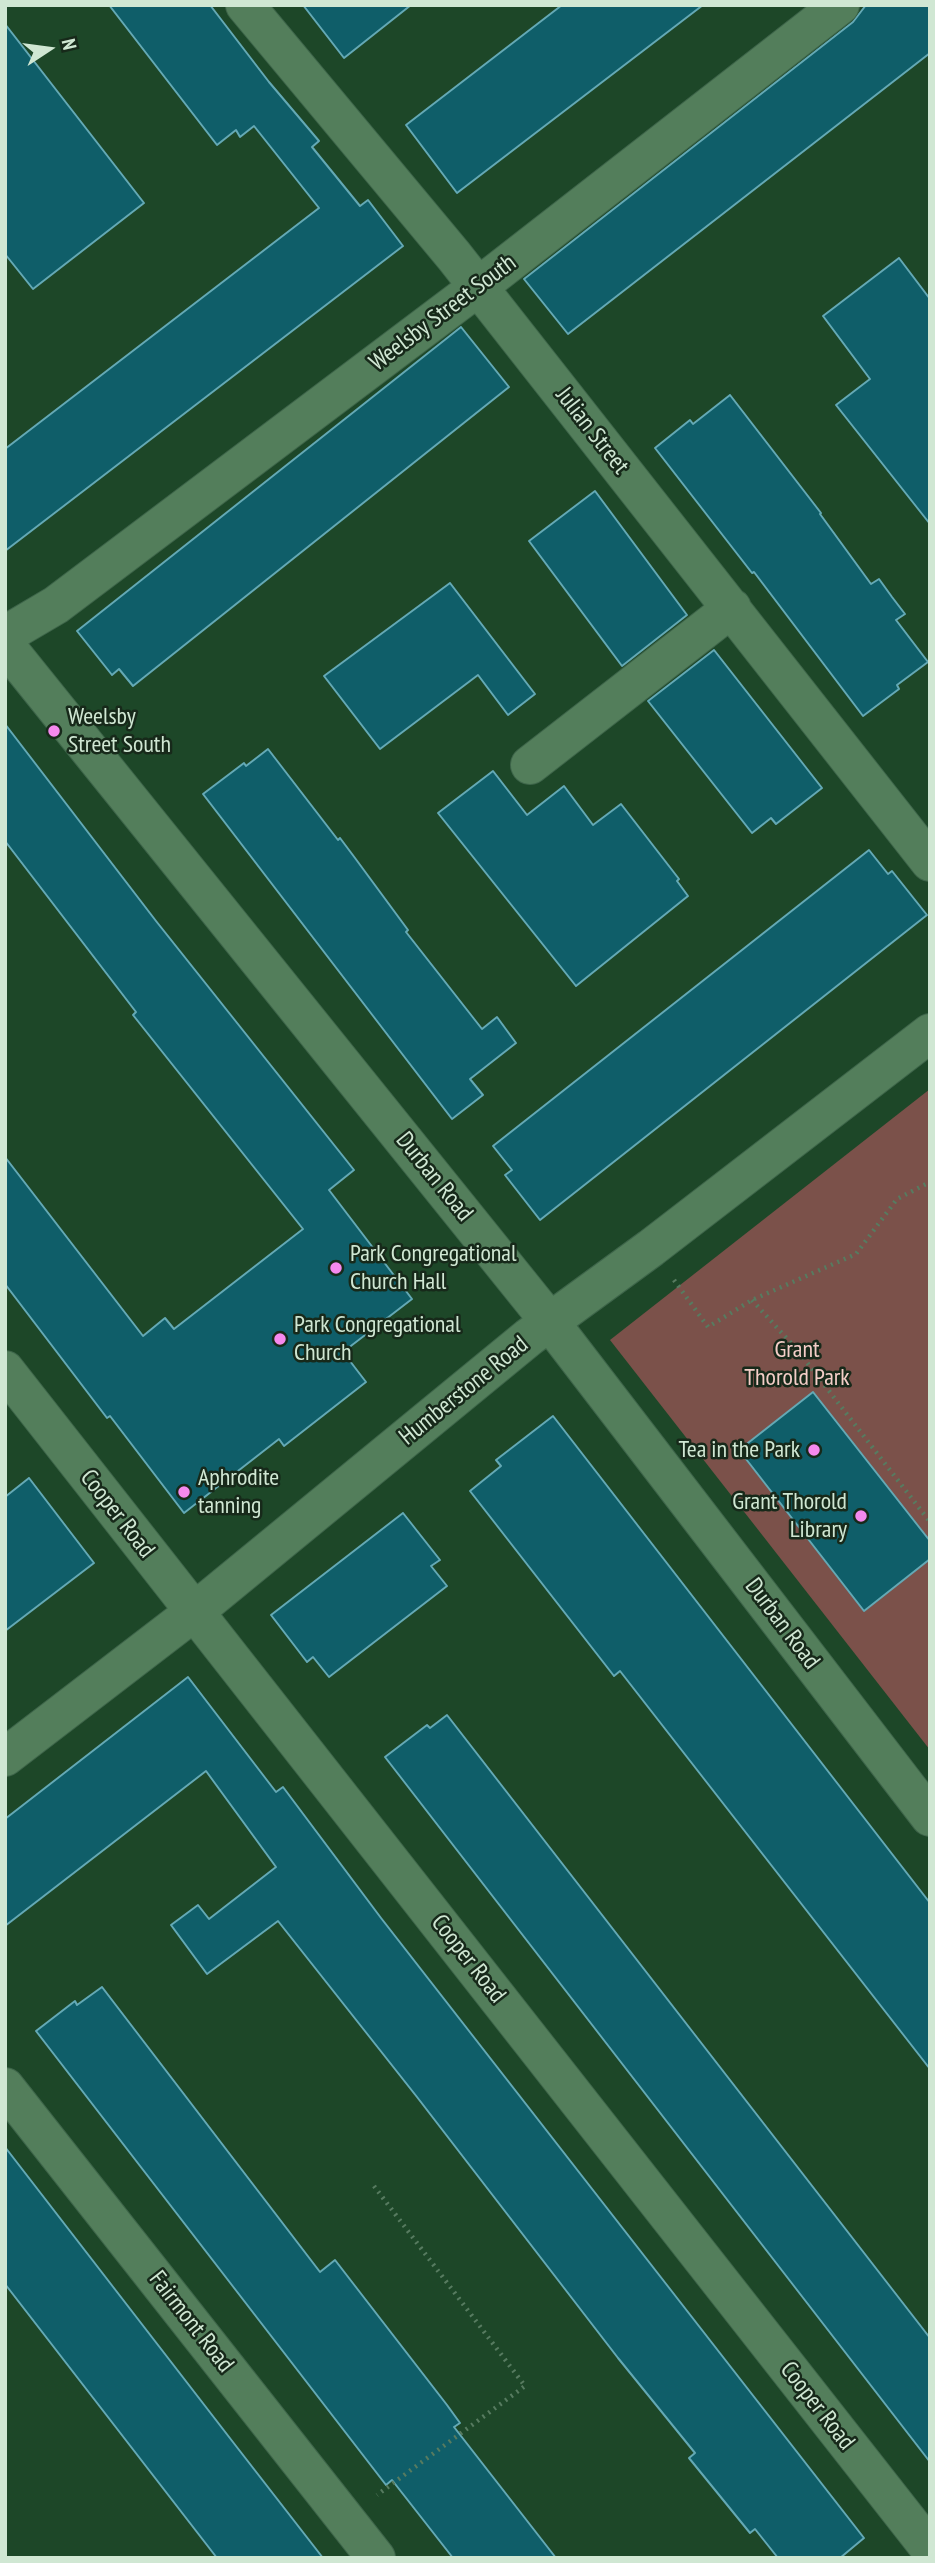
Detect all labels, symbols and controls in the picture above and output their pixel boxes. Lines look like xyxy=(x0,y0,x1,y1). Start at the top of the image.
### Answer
north arrow xyxy=(14,14,84,84)
text: N xyxy=(57,37,82,52)
street label: Weelsby Street South xyxy=(364,249,522,377)
street label: Julian Street xyxy=(549,382,635,480)
place label: Weelsby Street South xyxy=(68,703,171,759)
marker: Weelsby Street South xyxy=(46,723,62,739)
street label: Durban Road xyxy=(389,1127,479,1227)
place label: Park Congregational Church Hall xyxy=(350,1240,517,1296)
marker: Park Congregational Church Hall xyxy=(328,1260,344,1276)
place label: Park Congregational Church xyxy=(294,1311,461,1367)
street label: Humberstone Road xyxy=(394,1330,534,1452)
marker: Park Congregational Church xyxy=(272,1331,288,1347)
park label: Grant Thorold Park xyxy=(744,1336,850,1392)
place label: Tea in the Park xyxy=(678,1436,800,1464)
marker: Tea in the Park xyxy=(806,1442,822,1458)
street label: Cooper Road xyxy=(74,1464,160,1564)
place label: Aphrodite tanning xyxy=(198,1464,279,1520)
marker: Aphrodite tanning xyxy=(176,1484,192,1500)
place label: Grant Thorold Library xyxy=(732,1488,847,1544)
marker: Grant Thorold Library xyxy=(853,1508,869,1524)
street label: Durban Road xyxy=(739,1573,825,1675)
street label: Cooper Road xyxy=(425,1909,511,2009)
street label: Fairmont Road xyxy=(143,2266,239,2378)
street label: Cooper Road xyxy=(774,2356,860,2456)

